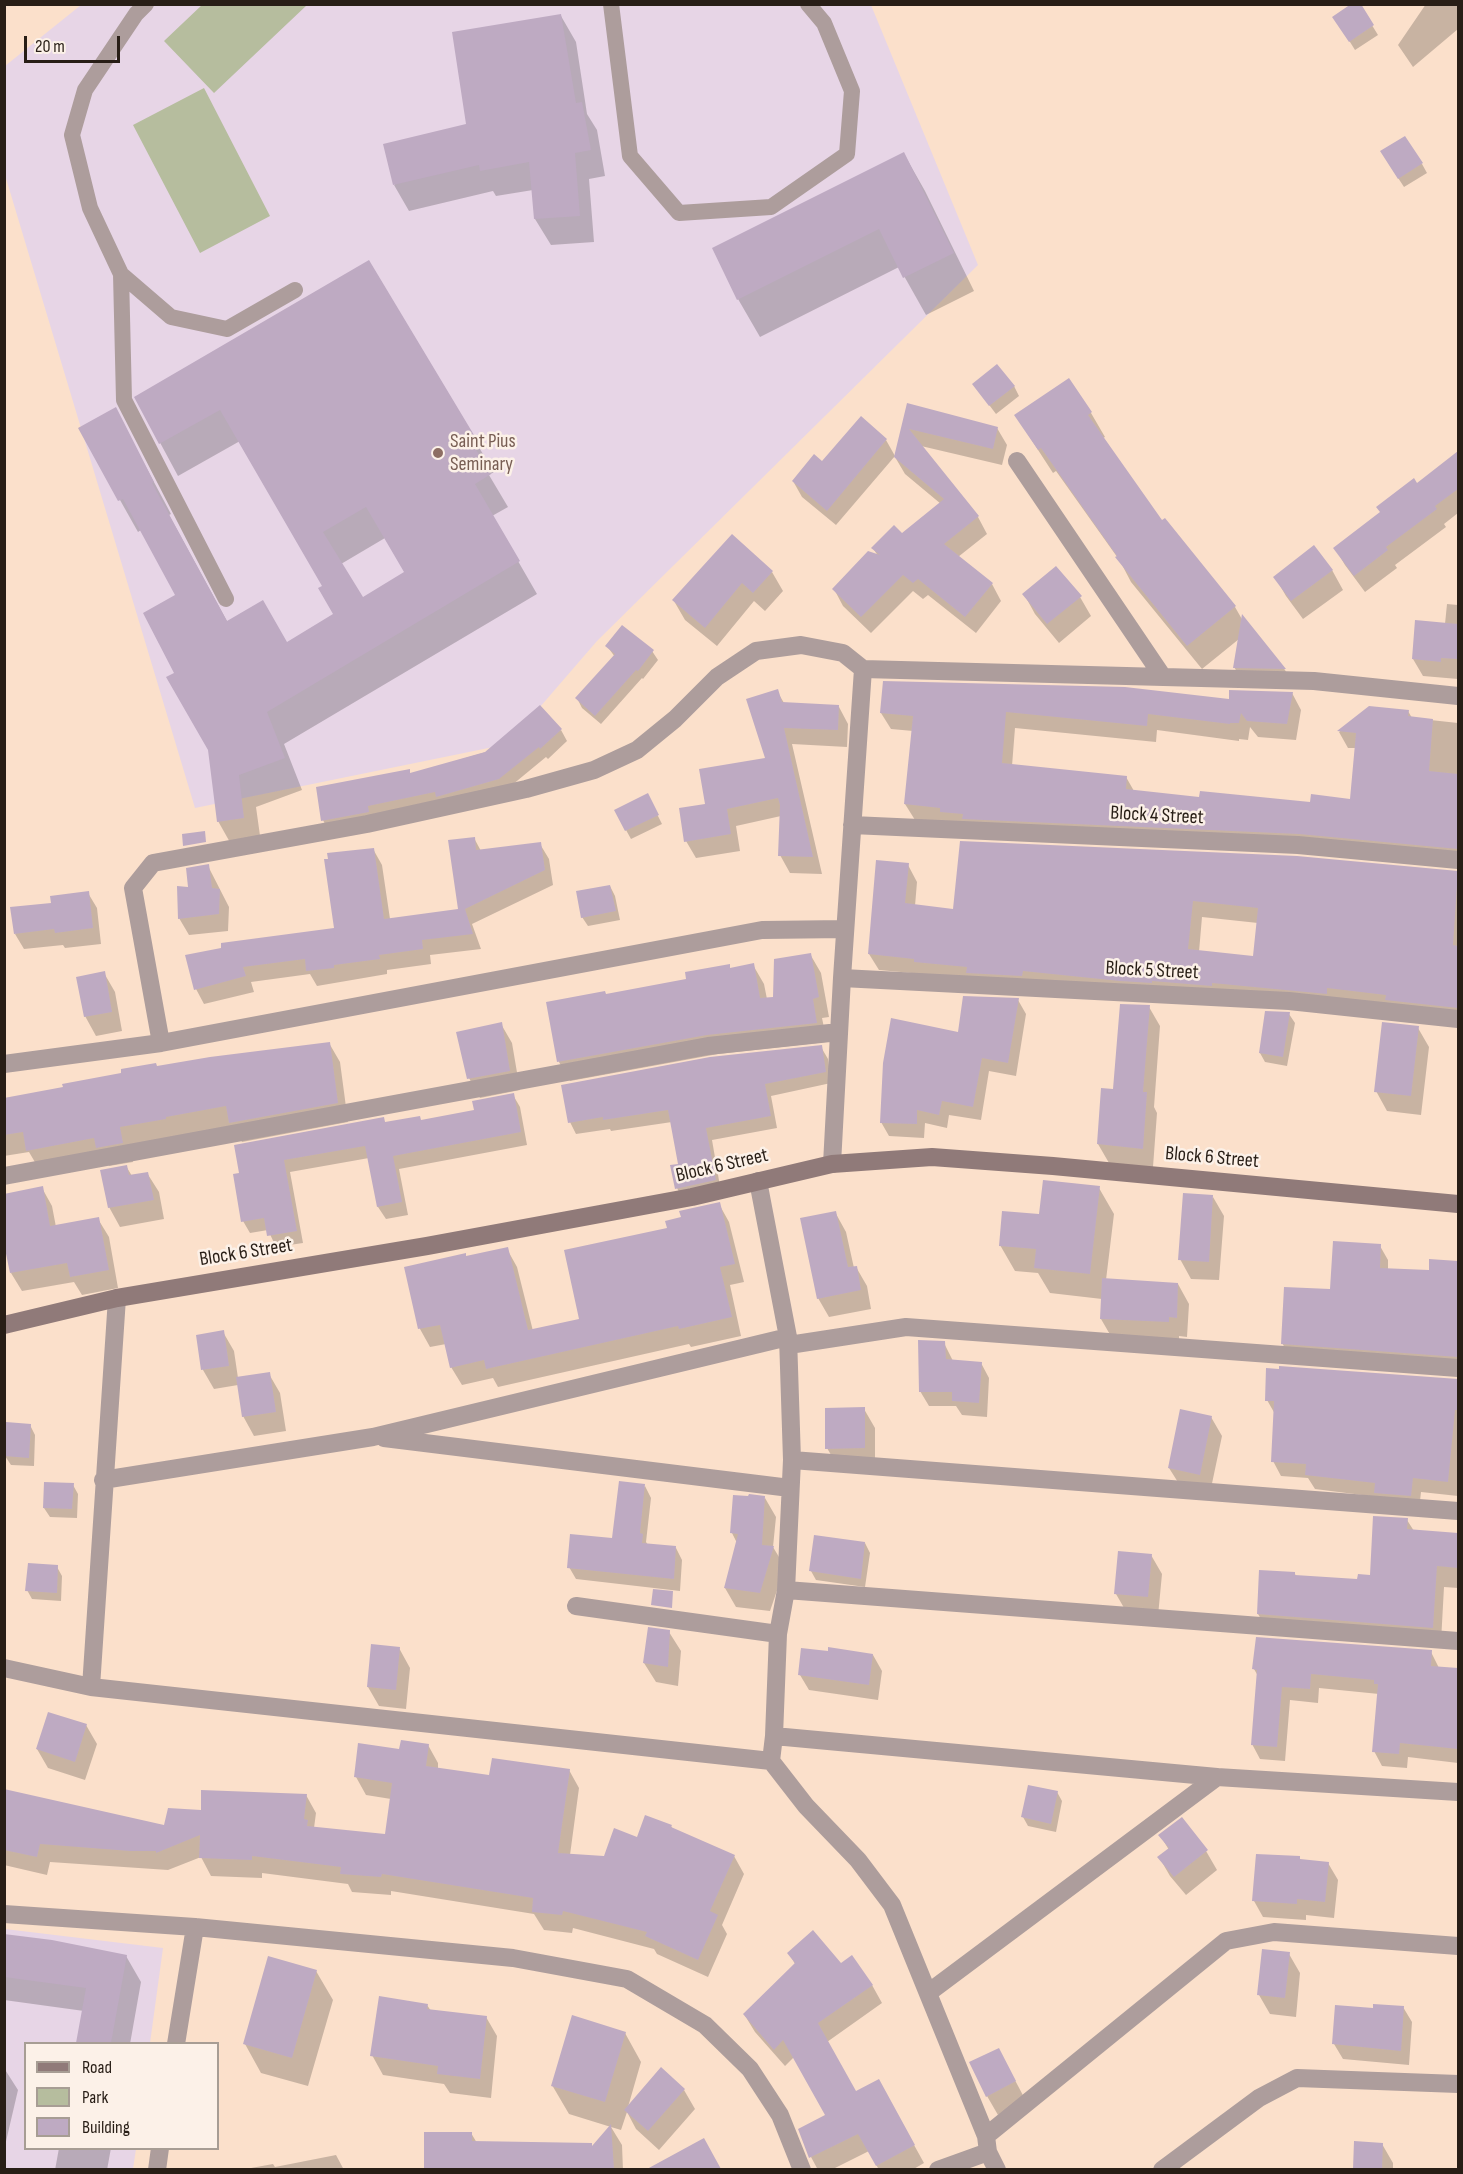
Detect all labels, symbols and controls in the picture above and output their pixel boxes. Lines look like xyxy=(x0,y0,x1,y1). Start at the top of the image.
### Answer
scale bar xyxy=(27,24,123,62)
text: 20 m xyxy=(35,36,65,57)
place label: Saint Pius Seminary xyxy=(450,430,516,477)
marker: Saint Pius Seminary xyxy=(431,446,445,460)
street label: Block 4 Street xyxy=(1110,802,1204,830)
street label: Block 5 Street xyxy=(1105,957,1199,985)
street label: Block 6 Street xyxy=(1164,1142,1260,1174)
street label: Block 6 Street xyxy=(674,1144,770,1188)
street label: Block 6 Street xyxy=(198,1234,294,1272)
legend xyxy=(24,2042,219,2150)
text: Road xyxy=(82,2057,112,2078)
text: Park xyxy=(82,2087,108,2108)
text: Building xyxy=(82,2117,130,2138)

